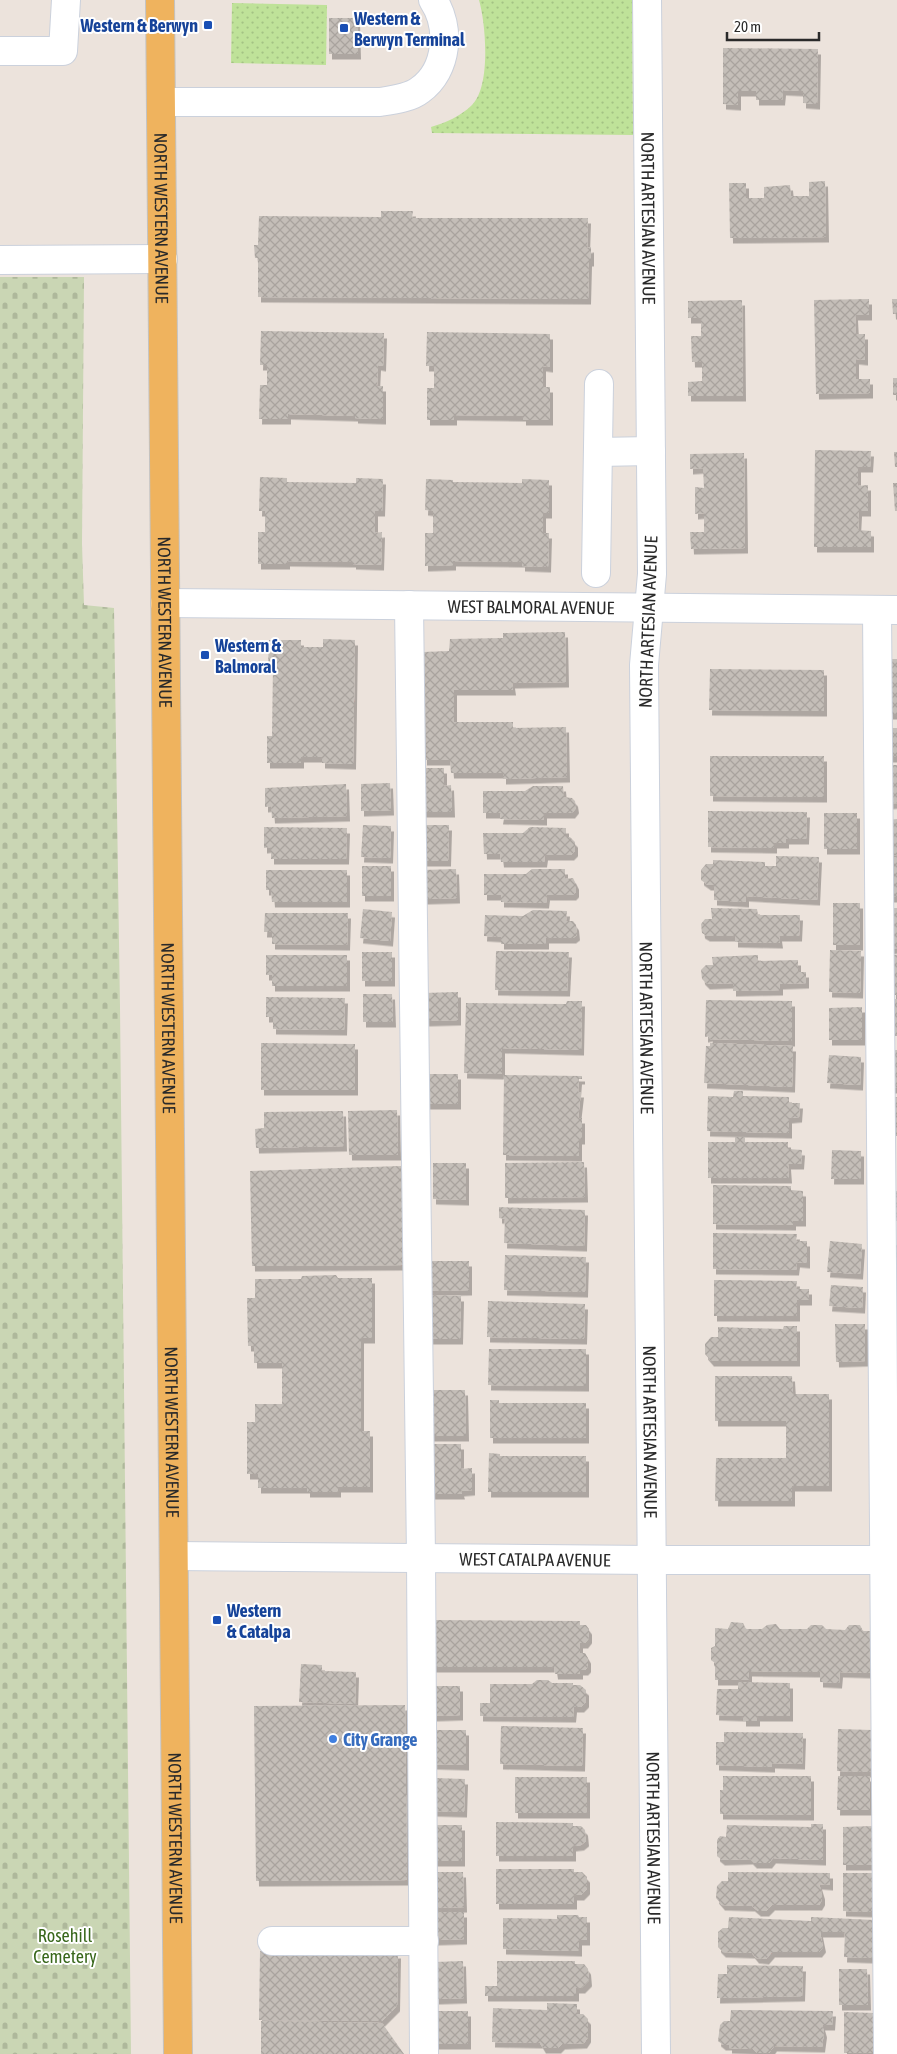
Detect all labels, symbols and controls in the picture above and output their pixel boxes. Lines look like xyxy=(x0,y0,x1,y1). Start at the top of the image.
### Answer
place label: Western & Berwyn Terminal xyxy=(353,8,465,50)
scale bar xyxy=(727,10,820,42)
place label: Western & Berwyn xyxy=(80,15,198,36)
text: 20 m xyxy=(734,18,761,35)
marker: Western & Berwyn xyxy=(202,19,214,31)
marker: Western & Berwyn Terminal xyxy=(338,22,350,34)
street label: NORTH WESTERN AVENUE xyxy=(151,132,173,304)
street label: NORTH ARTESIAN AVENUE xyxy=(638,132,660,305)
street label: NORTH ARTESIAN AVENUE xyxy=(635,535,662,708)
street label: NORTH WESTERN AVENUE xyxy=(154,536,177,708)
street label: WEST BALMORAL AVENUE xyxy=(448,595,615,618)
place label: Western & Balmoral xyxy=(214,635,282,677)
marker: Western & Balmoral xyxy=(199,649,211,661)
street label: NORTH ARTESIAN AVENUE xyxy=(636,941,658,1114)
street label: NORTH WESTERN AVENUE xyxy=(158,942,180,1114)
street label: NORTH ARTESIAN AVENUE xyxy=(639,1345,662,1518)
street label: NORTH WESTERN AVENUE xyxy=(161,1346,184,1518)
street label: WEST CATALPA AVENUE xyxy=(459,1548,611,1570)
place label: Western & Catalpa xyxy=(226,1600,291,1642)
marker: Western & Catalpa xyxy=(211,1614,223,1626)
place label: City Grange xyxy=(343,1729,417,1750)
marker: City Grange xyxy=(327,1733,339,1745)
street label: NORTH ARTESIAN AVENUE xyxy=(643,1751,665,1924)
street label: NORTH WESTERN AVENUE xyxy=(165,1752,187,1924)
park label: Rosehill Cemetery xyxy=(33,1925,97,1967)

